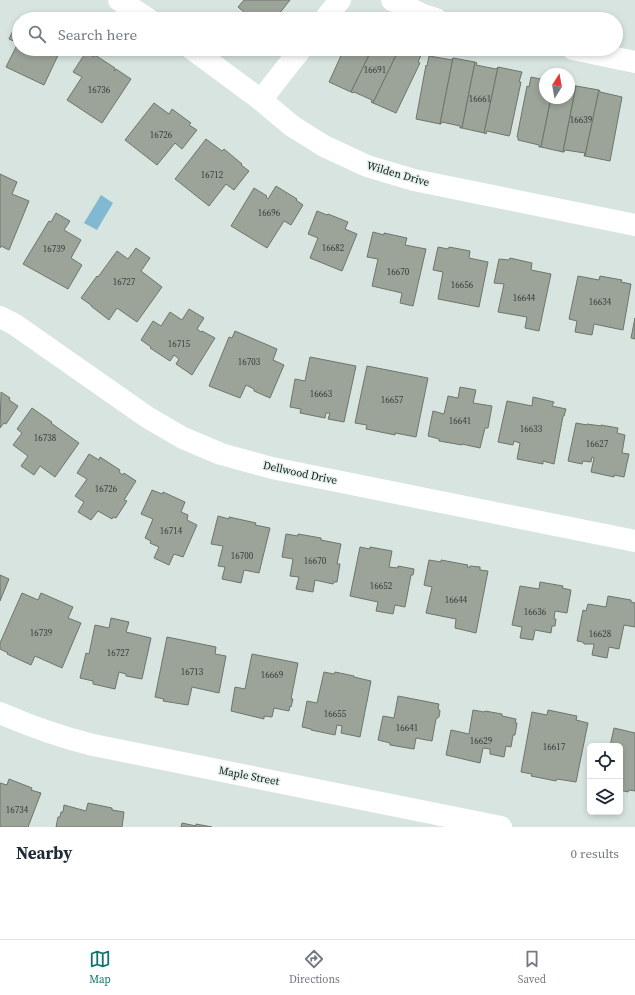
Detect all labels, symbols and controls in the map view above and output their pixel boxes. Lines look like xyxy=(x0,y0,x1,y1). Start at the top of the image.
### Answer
search box xyxy=(12,12,623,56)
icon: search xyxy=(26,23,48,45)
text: Search here xyxy=(58,24,137,45)
house number: 16691 xyxy=(364,64,386,76)
north arrow xyxy=(539,68,575,104)
house number: 16736 xyxy=(88,84,111,96)
house number: 16661 xyxy=(469,93,491,105)
house number: 16639 xyxy=(570,114,593,126)
house number: 16726 xyxy=(150,129,173,141)
street label: Wilden Drive xyxy=(365,158,431,190)
house number: 16712 xyxy=(201,169,224,181)
house number: 16696 xyxy=(258,207,281,219)
house number: 16682 xyxy=(322,242,345,254)
house number: 16739 xyxy=(43,243,66,255)
house number: 16670 xyxy=(387,266,410,278)
house number: 16727 xyxy=(113,276,136,288)
house number: 16656 xyxy=(451,279,474,291)
house number: 16644 xyxy=(513,292,536,304)
house number: 16634 xyxy=(589,296,612,308)
house number: 16715 xyxy=(168,338,191,350)
house number: 16703 xyxy=(238,356,261,368)
house number: 16663 xyxy=(310,388,333,400)
house number: 16657 xyxy=(381,394,404,406)
house number: 16641 xyxy=(449,415,471,427)
house number: 16633 xyxy=(520,423,543,435)
house number: 16738 xyxy=(34,432,57,444)
house number: 16627 xyxy=(586,438,609,450)
street label: Dellwood Drive xyxy=(262,458,339,488)
house number: 16726 xyxy=(95,483,118,495)
house number: 16714 xyxy=(160,525,183,537)
house number: 16700 xyxy=(231,550,254,562)
house number: 16670 xyxy=(304,555,327,567)
house number: 16652 xyxy=(370,580,393,592)
house number: 16644 xyxy=(445,594,468,606)
house number: 16636 xyxy=(524,606,547,618)
house number: 16739 xyxy=(30,627,53,639)
house number: 16628 xyxy=(589,628,612,640)
house number: 16727 xyxy=(107,647,130,659)
house number: 16713 xyxy=(181,666,204,678)
house number: 16669 xyxy=(261,669,284,681)
house number: 16655 xyxy=(324,708,347,720)
house number: 16641 xyxy=(396,722,418,734)
house number: 16629 xyxy=(470,735,493,747)
house number: 16617 xyxy=(543,741,566,753)
map controls xyxy=(587,743,623,815)
button: locate xyxy=(587,743,623,779)
street label: Maple Street xyxy=(217,763,281,789)
button: layers xyxy=(587,779,623,815)
house number: 16734 xyxy=(6,804,29,816)
text: Nearby xyxy=(16,841,72,865)
text: 0 results xyxy=(571,845,619,862)
tab: Map xyxy=(89,948,111,987)
tab: Directions xyxy=(289,948,340,987)
tab: Saved xyxy=(518,948,546,987)

